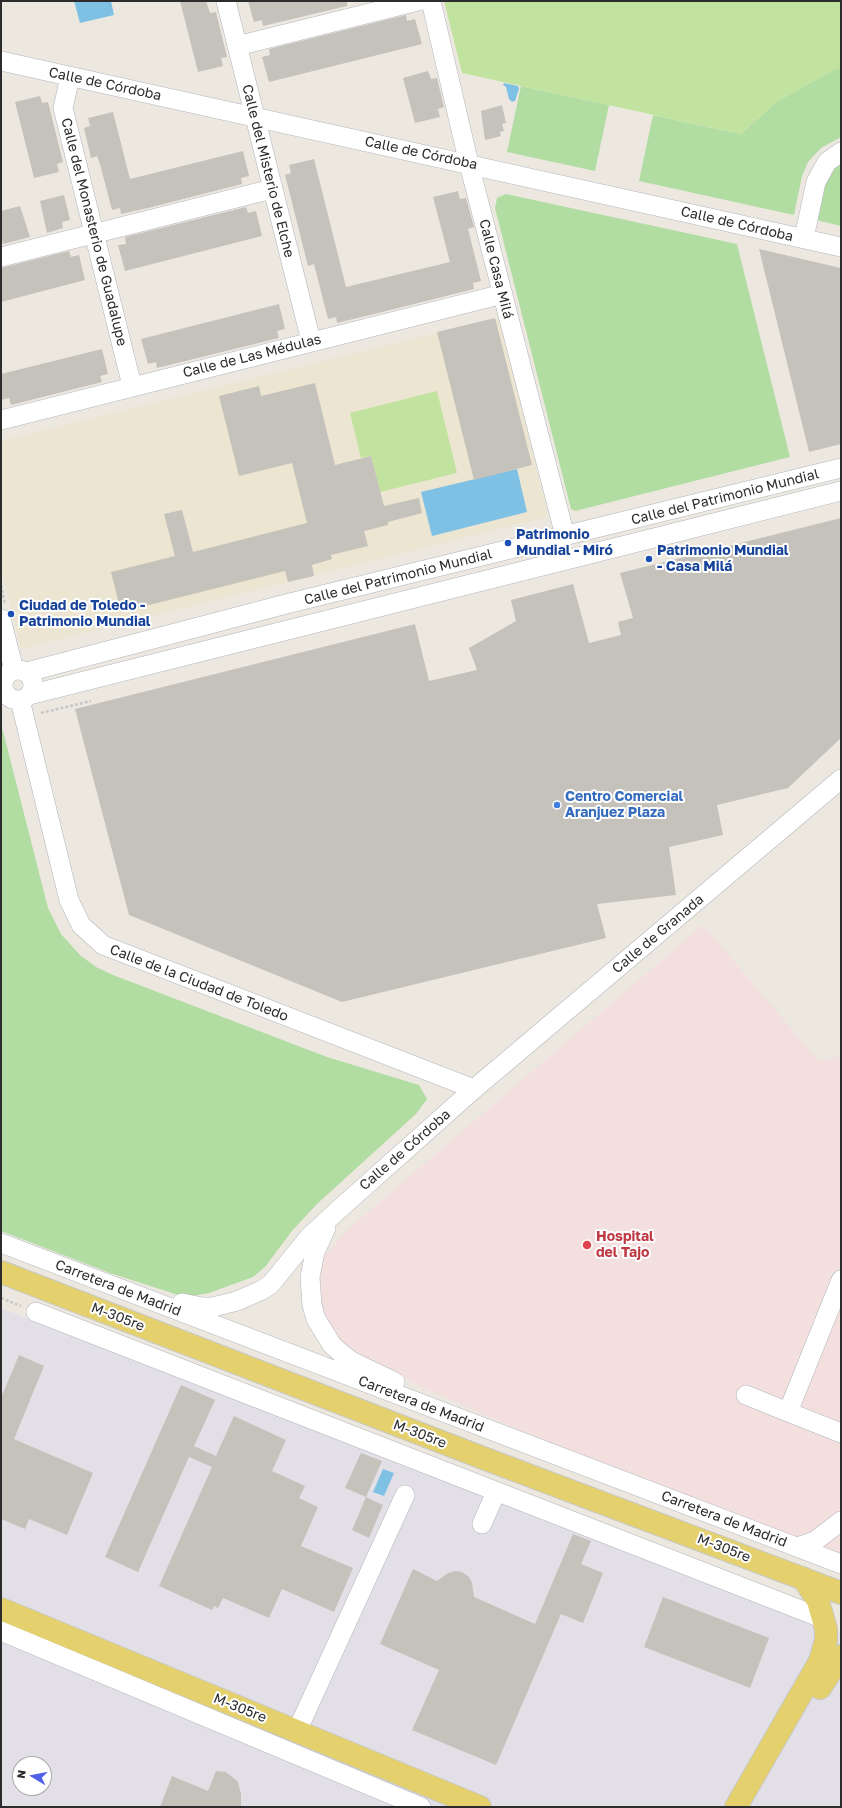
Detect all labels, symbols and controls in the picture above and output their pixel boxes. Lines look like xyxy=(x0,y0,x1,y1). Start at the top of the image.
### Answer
street label: Calle de Córdoba xyxy=(47,64,163,104)
street label: Calle del Misterio de Elche xyxy=(238,83,298,259)
street label: Calle del Monasterio de Guadalupe xyxy=(57,116,131,348)
street label: Calle de Córdoba xyxy=(363,133,479,173)
street label: Calle de Córdoba xyxy=(679,203,795,245)
street label: Calle Casa Milá xyxy=(475,217,517,321)
street label: Calle de Las Médulas xyxy=(181,331,323,381)
street label: Calle del Patrimonio Mundial xyxy=(629,465,821,529)
place label: Patrimonio Mundial - Miró xyxy=(516,527,613,560)
marker: Patrimonio Mundial - Miró xyxy=(503,538,513,548)
place label: Patrimonio Mundial - Casa Milá xyxy=(657,543,789,576)
street label: Calle del Patrimonio Mundial xyxy=(302,545,494,609)
marker: Patrimonio Mundial - Casa Milá xyxy=(644,554,654,564)
place label: Ciudad de Toledo - Patrimonio Mundial xyxy=(19,598,151,630)
marker: Ciudad de Toledo - Patrimonio Mundial xyxy=(6,609,16,619)
place label: Centro Comercial Aranjuez Plaza xyxy=(565,789,683,822)
marker: Centro Comercial Aranjuez Plaza xyxy=(552,800,562,810)
street label: Calle de Granada xyxy=(609,891,707,977)
street label: Calle de la Ciudad de Toledo xyxy=(107,941,291,1025)
street label: Calle de Córdoba xyxy=(356,1106,454,1194)
place label: Hospital del Tajo xyxy=(596,1229,654,1262)
marker: Hospital del Tajo xyxy=(581,1239,593,1251)
street label: Carretera de Madrid xyxy=(53,1256,183,1320)
street label: M-305re xyxy=(89,1299,147,1335)
street label: Carretera de Madrid xyxy=(356,1372,486,1436)
street label: M-305re xyxy=(391,1416,449,1452)
street label: Carretera de Madrid xyxy=(659,1487,789,1551)
street label: M-305re xyxy=(695,1530,753,1566)
street label: M-305re xyxy=(211,1690,269,1726)
north arrow xyxy=(12,1756,52,1796)
text: N xyxy=(14,1769,28,1779)

